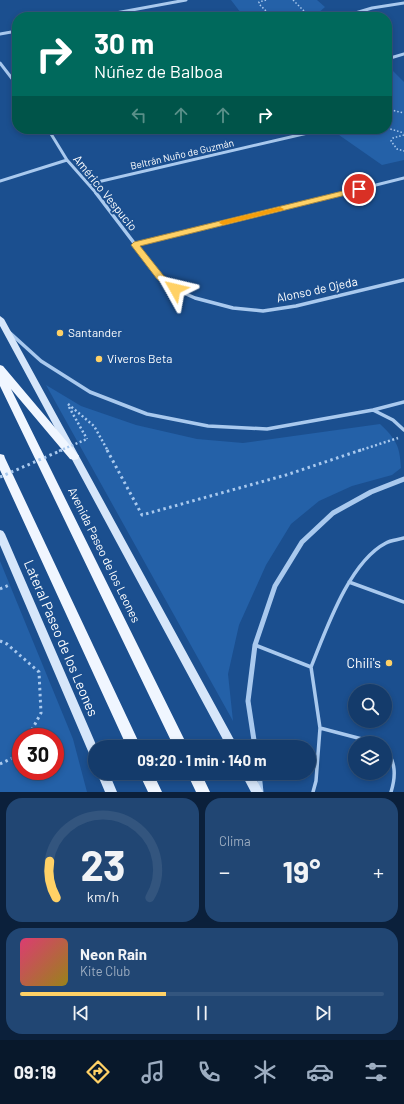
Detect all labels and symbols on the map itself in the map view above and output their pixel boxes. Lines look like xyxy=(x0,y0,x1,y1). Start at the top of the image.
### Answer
street label: Beltrán Nuño de Guzmán xyxy=(129,136,235,172)
street label: Américo Vespucio xyxy=(71,152,141,233)
pin xyxy=(342,172,376,206)
position arrow xyxy=(154,268,196,310)
street label: Alonso de Ojeda xyxy=(275,274,359,304)
place label: Santander xyxy=(68,325,122,339)
marker: Santander xyxy=(55,328,65,338)
place label: Viveros Beta xyxy=(107,351,172,365)
marker: Viveros Beta xyxy=(94,354,104,364)
street label: Avenida Paseo de los Leones xyxy=(66,485,144,625)
street label: Lateral Paseo de los Leones xyxy=(21,557,102,719)
place label: Chili's xyxy=(346,654,381,671)
marker: Chili's xyxy=(384,658,394,668)
speed limit sign: 30 xyxy=(12,728,64,780)

